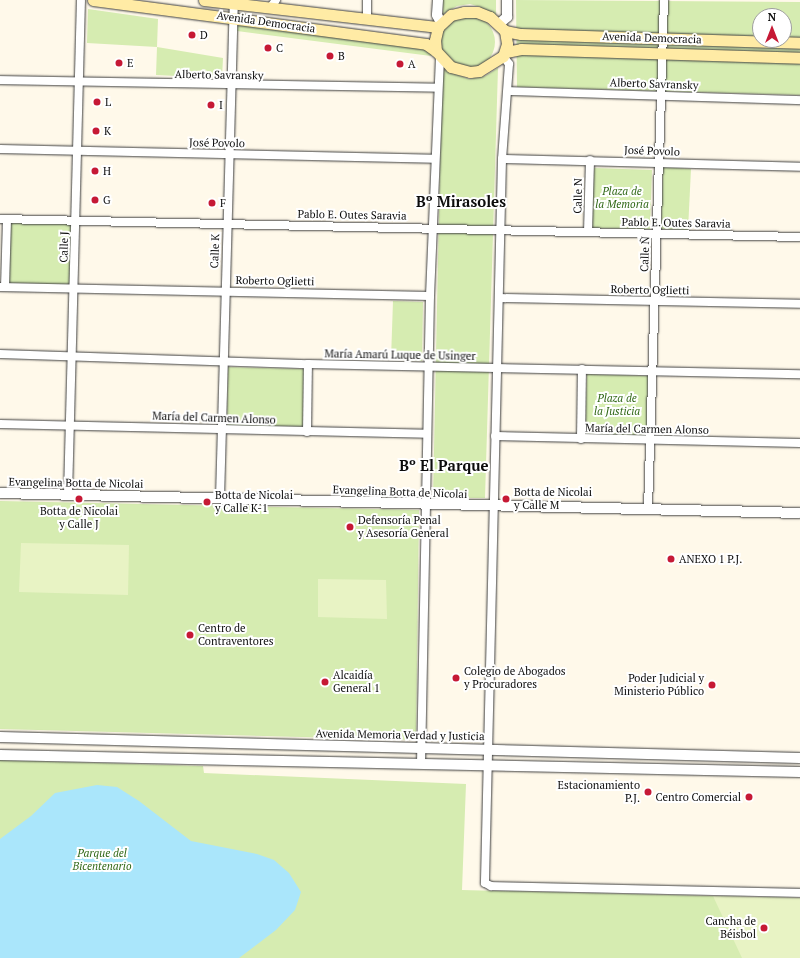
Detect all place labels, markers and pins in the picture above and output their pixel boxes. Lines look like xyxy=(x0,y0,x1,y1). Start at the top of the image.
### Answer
place label: D xyxy=(200,28,208,42)
marker: D xyxy=(187,30,197,40)
place label: C xyxy=(276,41,283,55)
marker: C xyxy=(263,43,273,53)
place label: B xyxy=(338,49,345,63)
marker: B xyxy=(325,51,335,61)
place label: E xyxy=(127,56,133,70)
place label: A xyxy=(408,57,416,71)
marker: E xyxy=(114,58,124,68)
marker: A xyxy=(395,59,405,69)
place label: L xyxy=(105,95,111,109)
marker: L xyxy=(92,97,102,107)
place label: I xyxy=(219,98,223,112)
marker: I xyxy=(206,100,216,110)
place label: K xyxy=(104,124,111,138)
marker: K xyxy=(91,126,101,136)
place label: H xyxy=(103,164,111,178)
marker: H xyxy=(90,166,100,176)
place label: G xyxy=(103,193,111,207)
marker: G xyxy=(90,195,100,205)
place label: F xyxy=(220,196,226,210)
marker: F xyxy=(207,198,217,208)
place label: Botta de Nicolai y Calle M xyxy=(514,486,592,512)
place label: Botta de Nicolai y Calle K-1 xyxy=(215,489,293,515)
marker: Botta de Nicolai y Calle J xyxy=(74,494,84,504)
marker: Botta de Nicolai y Calle M xyxy=(501,494,511,504)
marker: Botta de Nicolai y Calle K-1 xyxy=(202,497,212,507)
place label: Botta de Nicolai y Calle J xyxy=(40,505,118,531)
place label: Defensoría Penal y Asesoría General xyxy=(358,514,449,540)
marker: Defensoría Penal y Asesoría General xyxy=(345,522,355,532)
place label: ANEXO 1 P.J. xyxy=(679,552,742,566)
marker: ANEXO 1 P.J. xyxy=(666,554,676,564)
place label: Centro de Contraventores xyxy=(198,622,273,648)
marker: Centro de Contraventores xyxy=(185,630,195,640)
place label: Colegio de Abogados y Procuradores xyxy=(464,665,566,691)
place label: Alcaidía General 1 xyxy=(333,669,380,695)
place label: Poder Judicial y Ministerio Público xyxy=(614,672,704,698)
marker: Colegio de Abogados y Procuradores xyxy=(451,673,461,683)
marker: Alcaidía General 1 xyxy=(320,677,330,687)
marker: Poder Judicial y Ministerio Público xyxy=(707,680,717,690)
place label: Estacionamiento P.J. xyxy=(558,779,640,805)
marker: Estacionamiento P.J. xyxy=(643,787,653,797)
place label: Centro Comercial xyxy=(656,790,741,804)
marker: Centro Comercial xyxy=(744,792,754,802)
place label: Cancha de Béisbol xyxy=(705,915,756,941)
marker: Cancha de Béisbol xyxy=(759,923,769,933)

